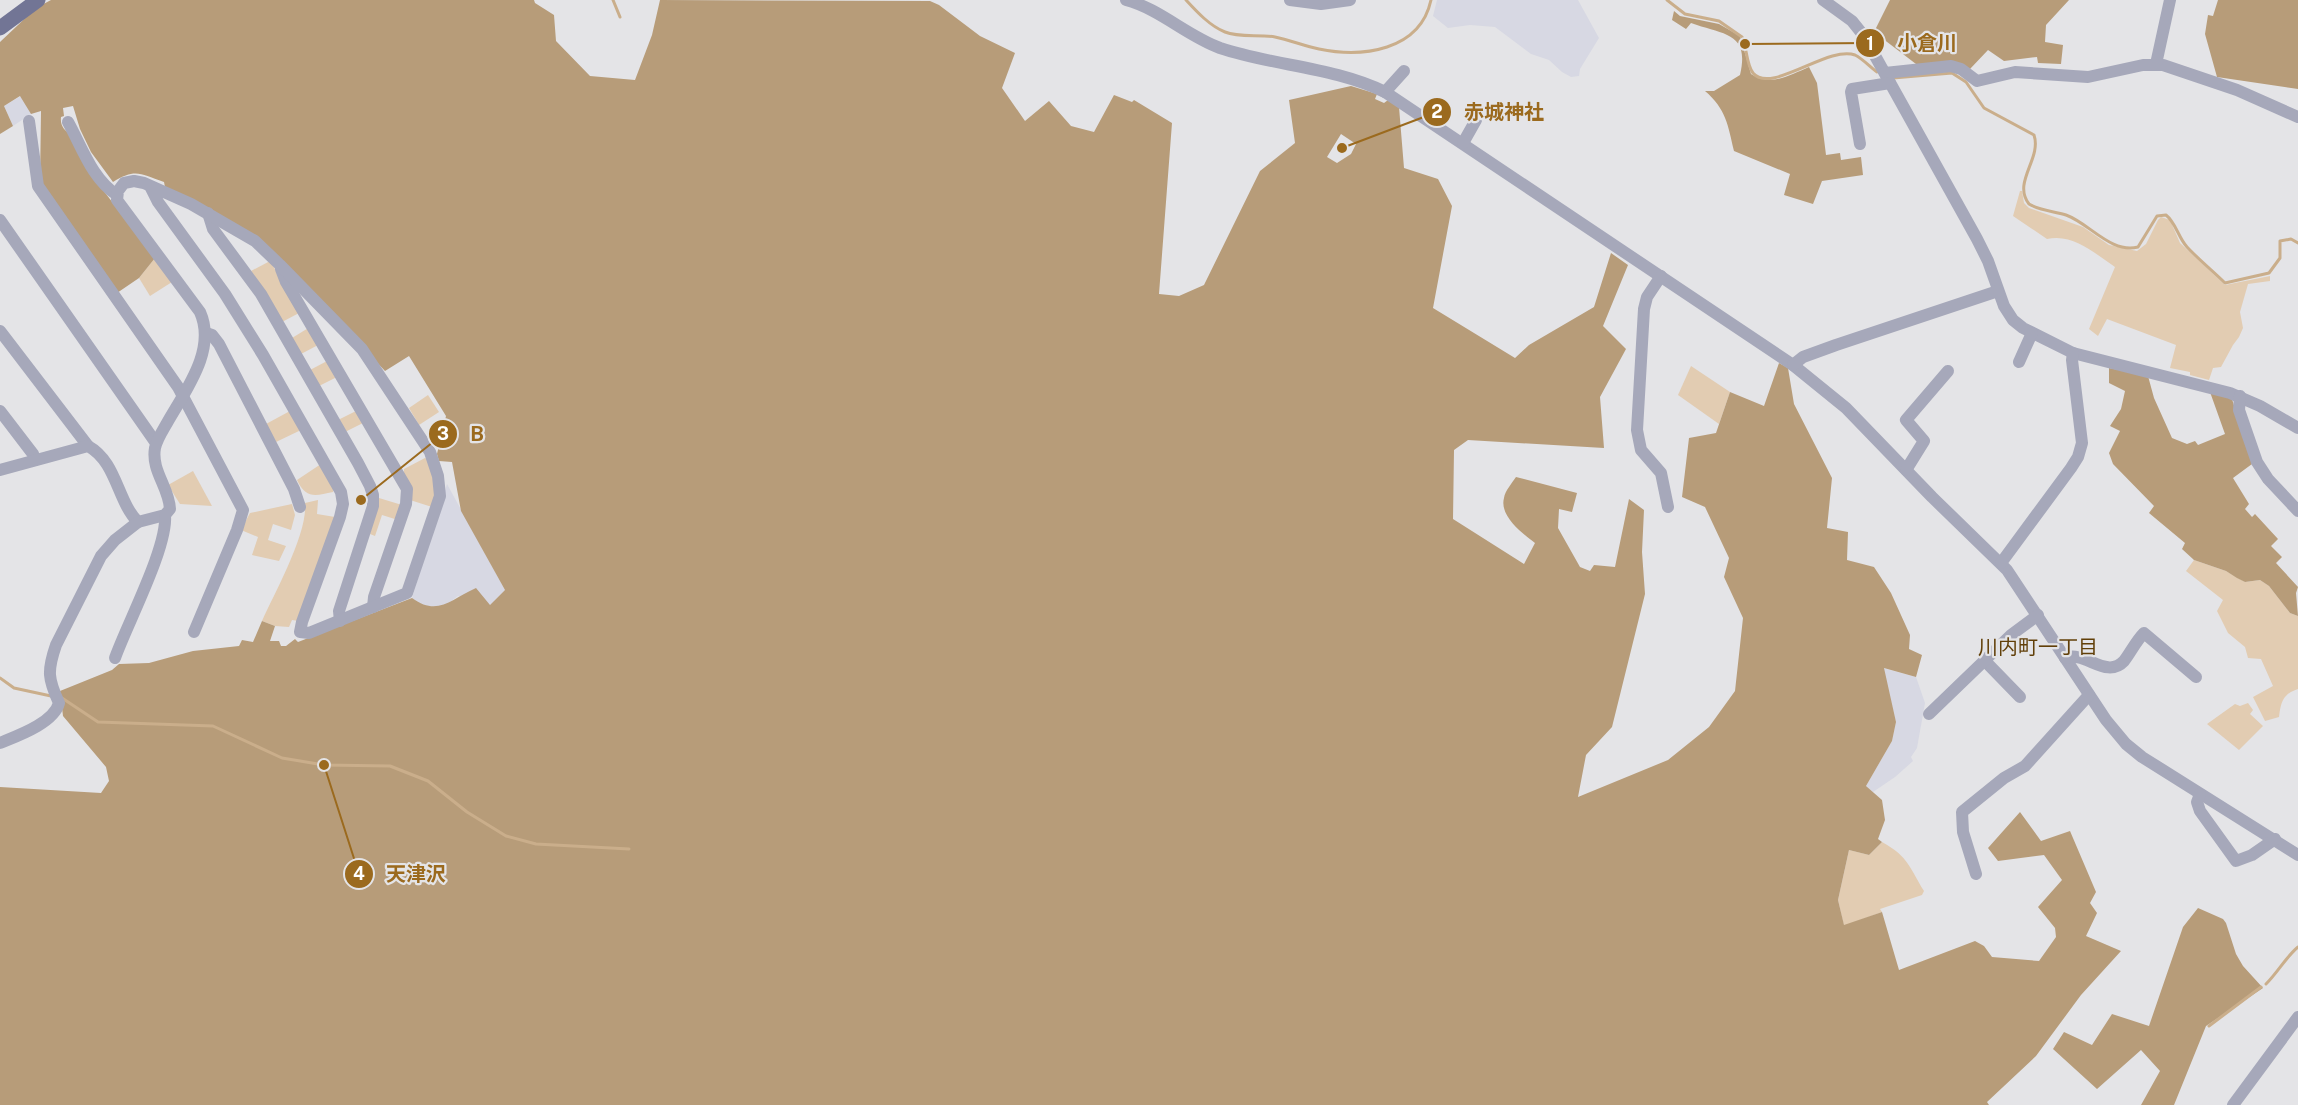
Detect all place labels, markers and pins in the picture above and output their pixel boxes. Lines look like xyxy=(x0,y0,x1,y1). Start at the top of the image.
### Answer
callout: 小倉川 xyxy=(1855,24,1969,62)
callout: 赤城神社 xyxy=(1422,93,1556,131)
callout: B xyxy=(428,415,496,453)
callout: 天津沢 xyxy=(344,855,458,893)

